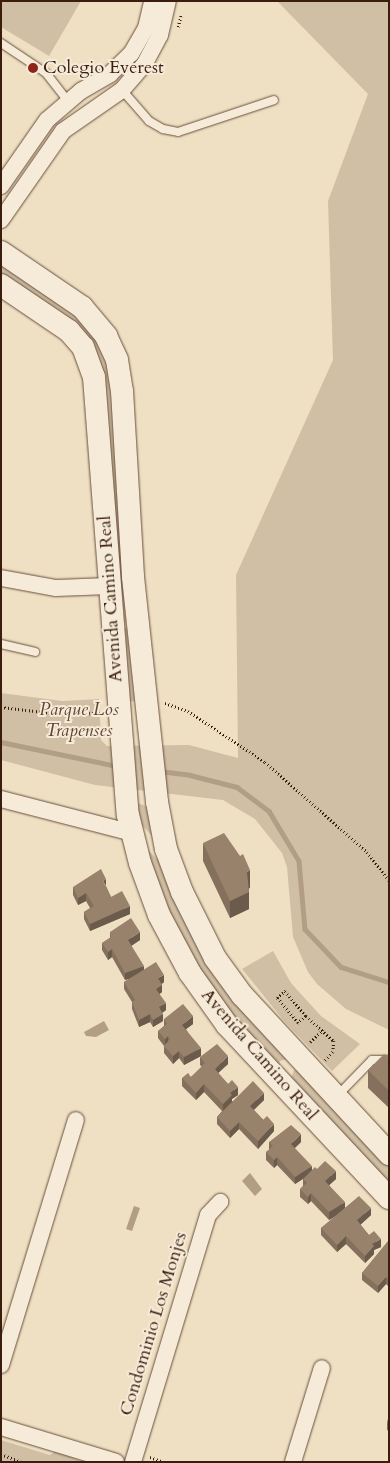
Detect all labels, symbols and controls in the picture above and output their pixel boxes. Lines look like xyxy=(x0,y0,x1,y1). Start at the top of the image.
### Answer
place label: Colegio Everest xyxy=(43,57,164,79)
marker: Colegio Everest xyxy=(27,62,39,74)
street label: Avenida Camino Real xyxy=(94,515,128,683)
park label: Parque Los Trapenses xyxy=(39,700,119,742)
street label: Avenida Camino Real xyxy=(196,985,322,1125)
street label: Condominio Los Monjes xyxy=(116,1230,192,1418)

